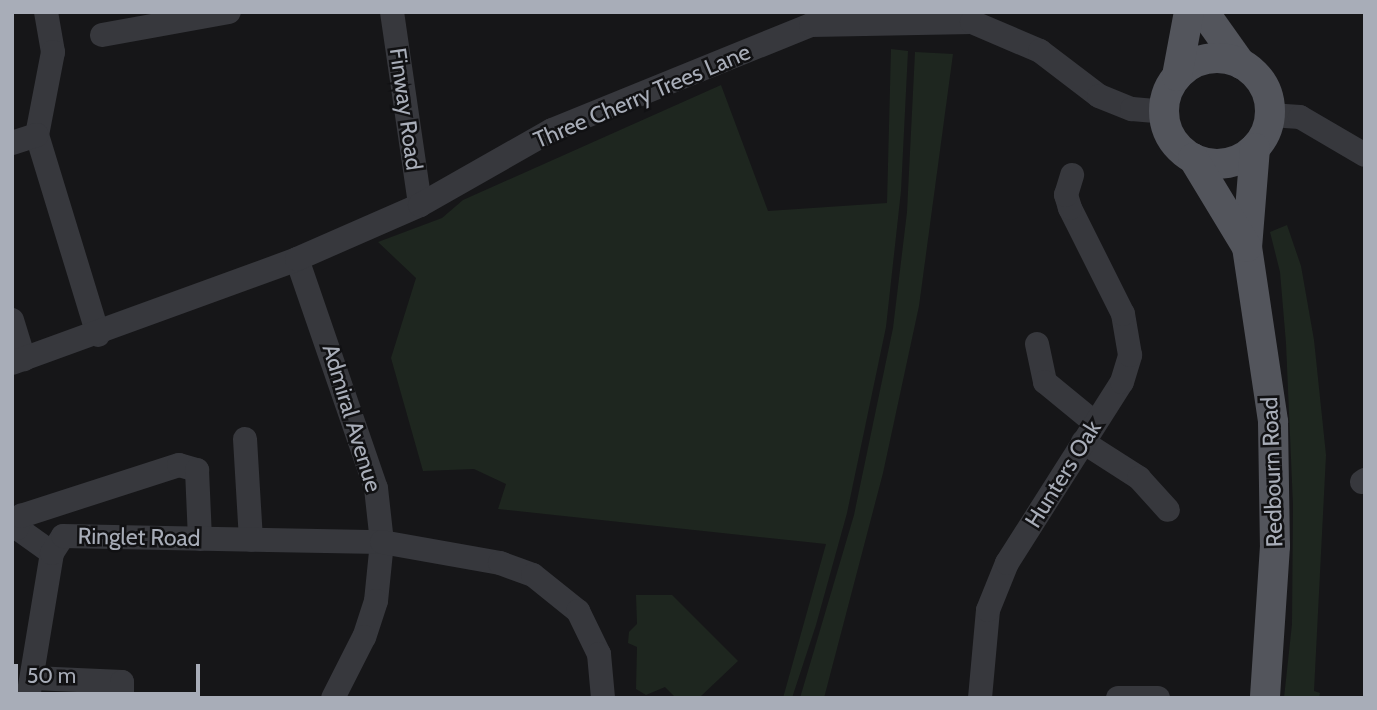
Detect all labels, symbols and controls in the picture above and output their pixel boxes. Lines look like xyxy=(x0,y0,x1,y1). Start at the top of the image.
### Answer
street label: Three Cherry Trees Lane xyxy=(530,38,754,154)
street label: Finway Road xyxy=(384,46,428,172)
street label: Admiral Avenue xyxy=(316,341,388,495)
street label: Redbourn Road xyxy=(1256,396,1288,548)
street label: Hunters Oak xyxy=(1019,415,1107,533)
street label: Ringlet Road xyxy=(77,522,201,552)
scale bar xyxy=(18,650,203,694)
text: 50 m xyxy=(27,663,76,688)

